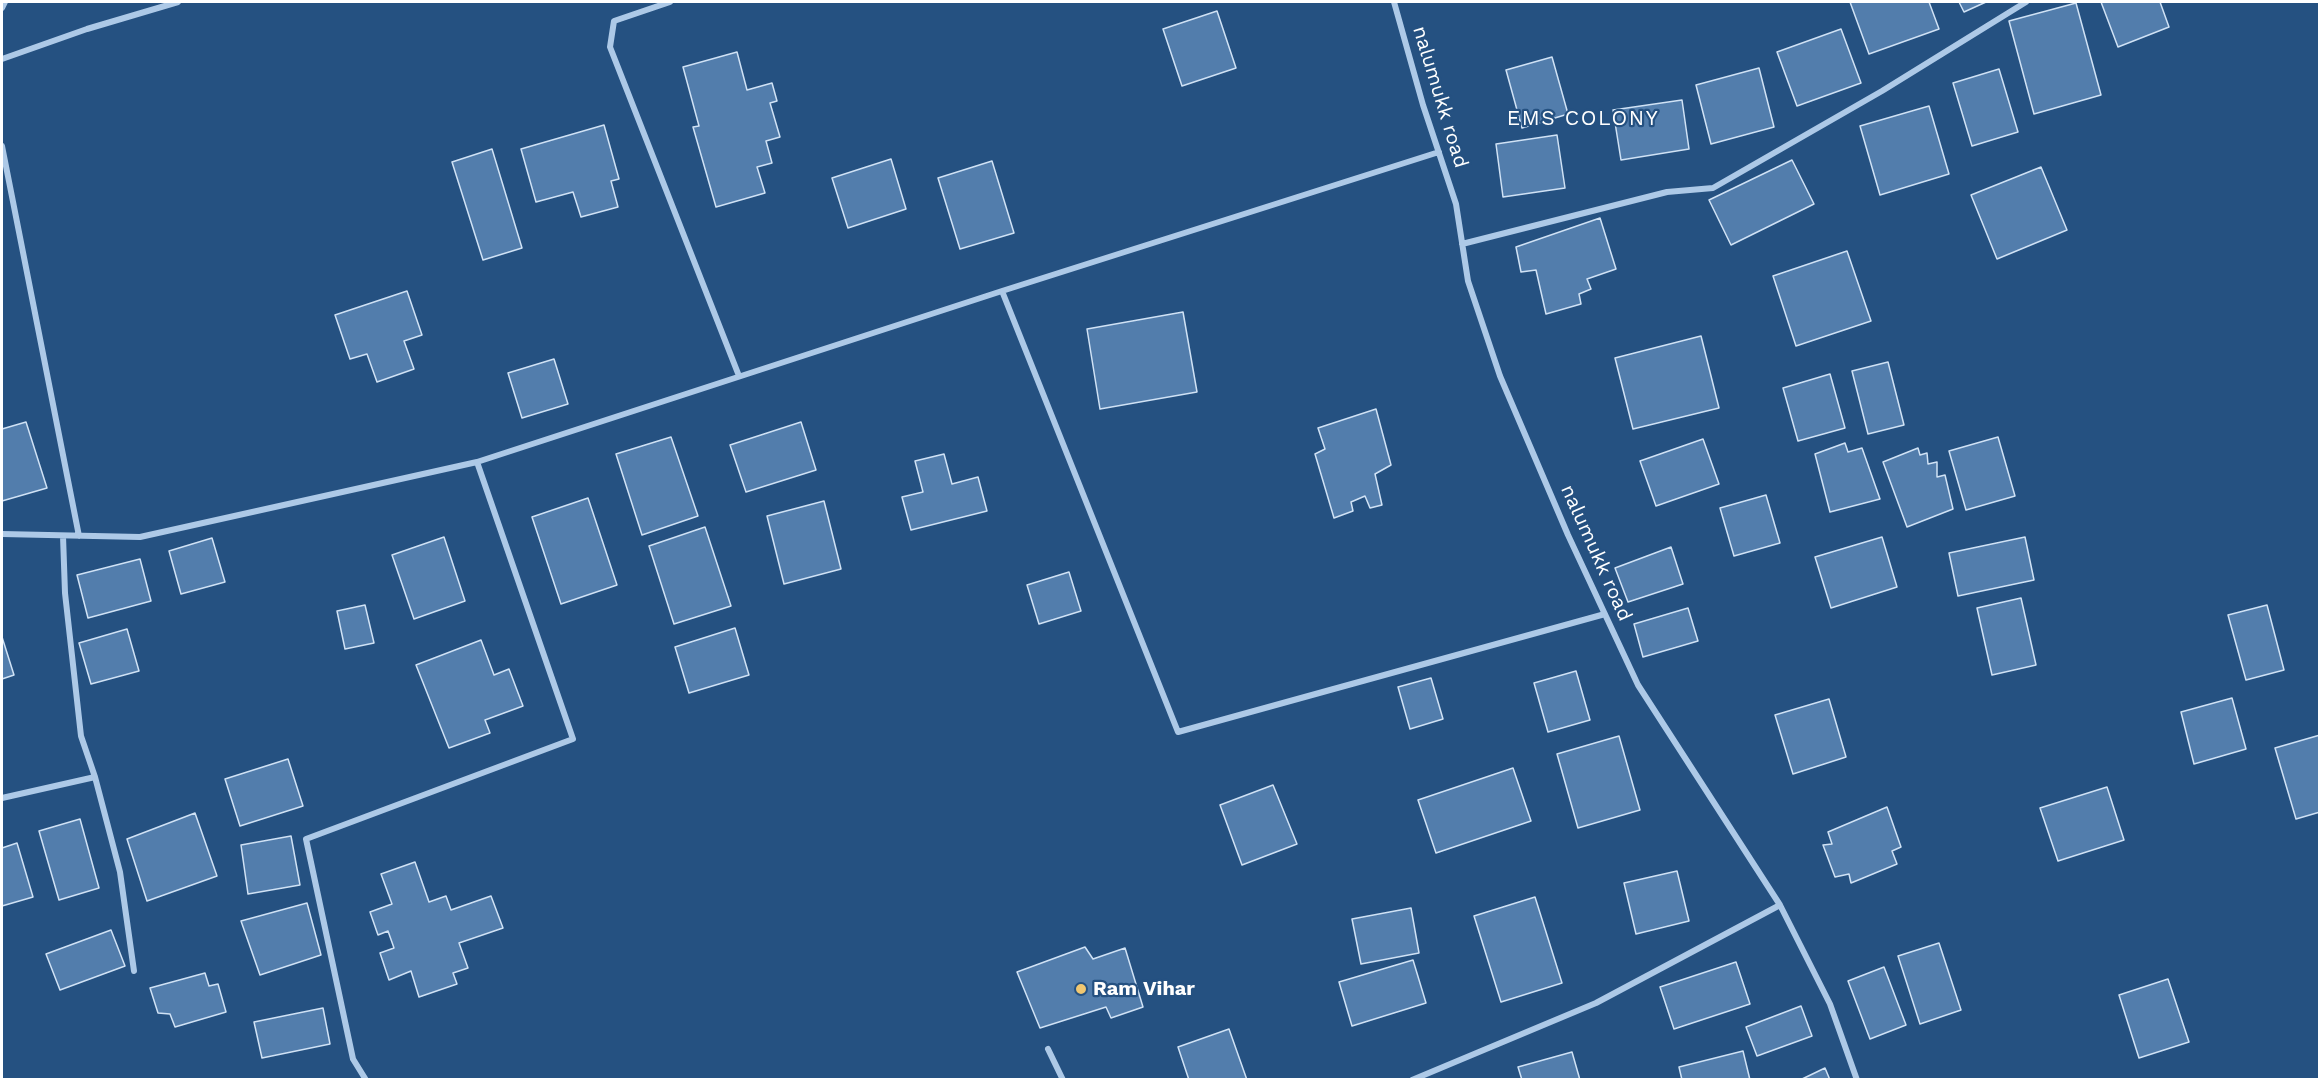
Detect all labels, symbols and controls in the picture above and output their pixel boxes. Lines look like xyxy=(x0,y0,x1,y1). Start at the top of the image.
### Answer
street label: nalumukk road xyxy=(1407,23,1473,171)
district label: EMS COLONY xyxy=(1507,106,1659,132)
street label: nalumukk road xyxy=(1555,481,1637,625)
place label: Ram Vihar xyxy=(1093,977,1195,1001)
marker: Ram Vihar xyxy=(1074,982,1088,996)

